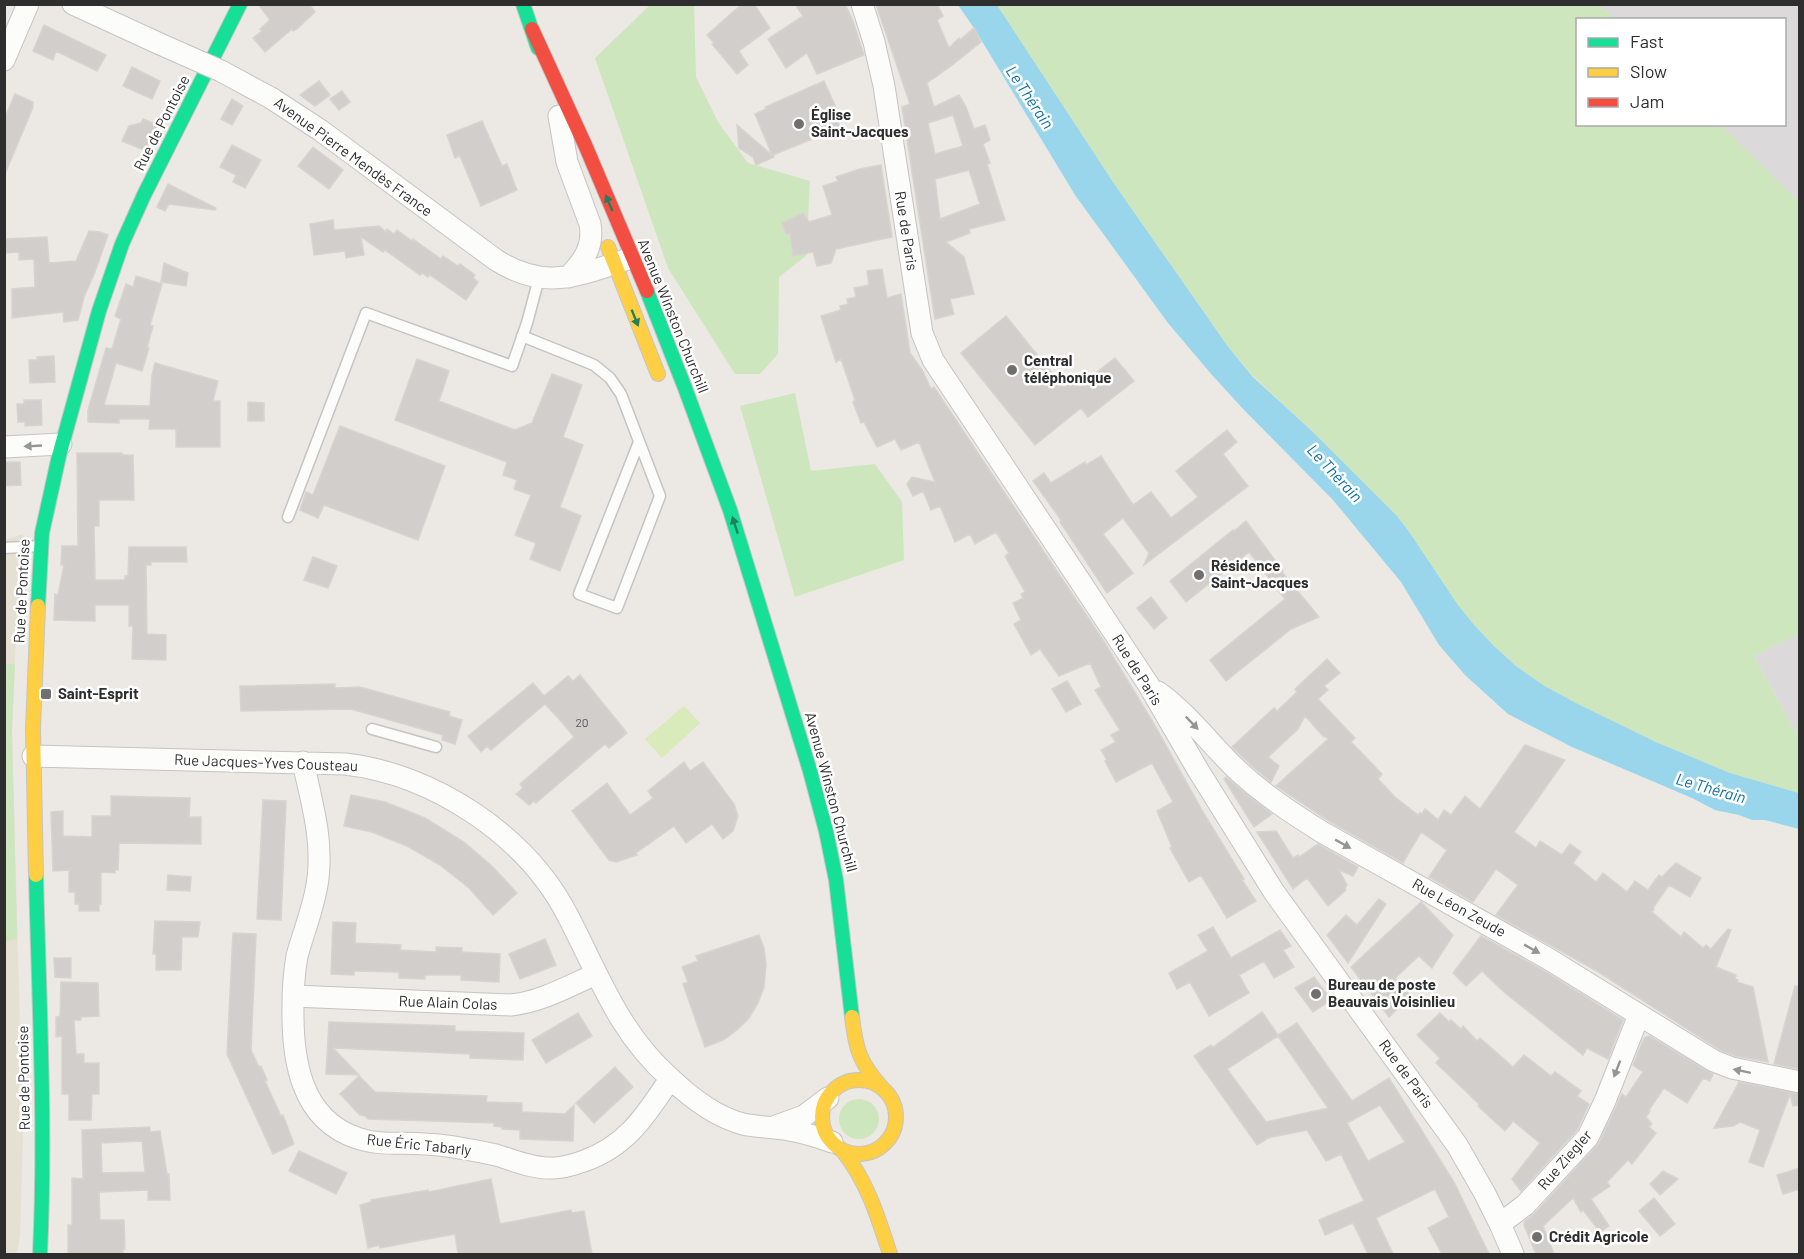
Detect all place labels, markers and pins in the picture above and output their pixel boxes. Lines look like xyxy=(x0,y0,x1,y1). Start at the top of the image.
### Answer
place label: Église Saint-Jacques xyxy=(811,105,909,140)
marker: Église Saint-Jacques xyxy=(792,117,806,131)
place label: Central téléphonique xyxy=(1024,351,1112,386)
marker: Central téléphonique xyxy=(1005,363,1019,377)
place label: Résidence Saint-Jacques xyxy=(1211,556,1309,591)
marker: Résidence Saint-Jacques xyxy=(1192,568,1206,582)
place label: Saint-Esprit xyxy=(58,684,139,702)
marker: Saint-Esprit xyxy=(39,687,53,701)
place label: Bureau de poste Beauvais Voisinlieu xyxy=(1328,975,1455,1010)
marker: Bureau de poste Beauvais Voisinlieu xyxy=(1309,987,1323,1001)
place label: Crédit Agricole xyxy=(1549,1227,1649,1245)
marker: Crédit Agricole xyxy=(1530,1230,1544,1244)

